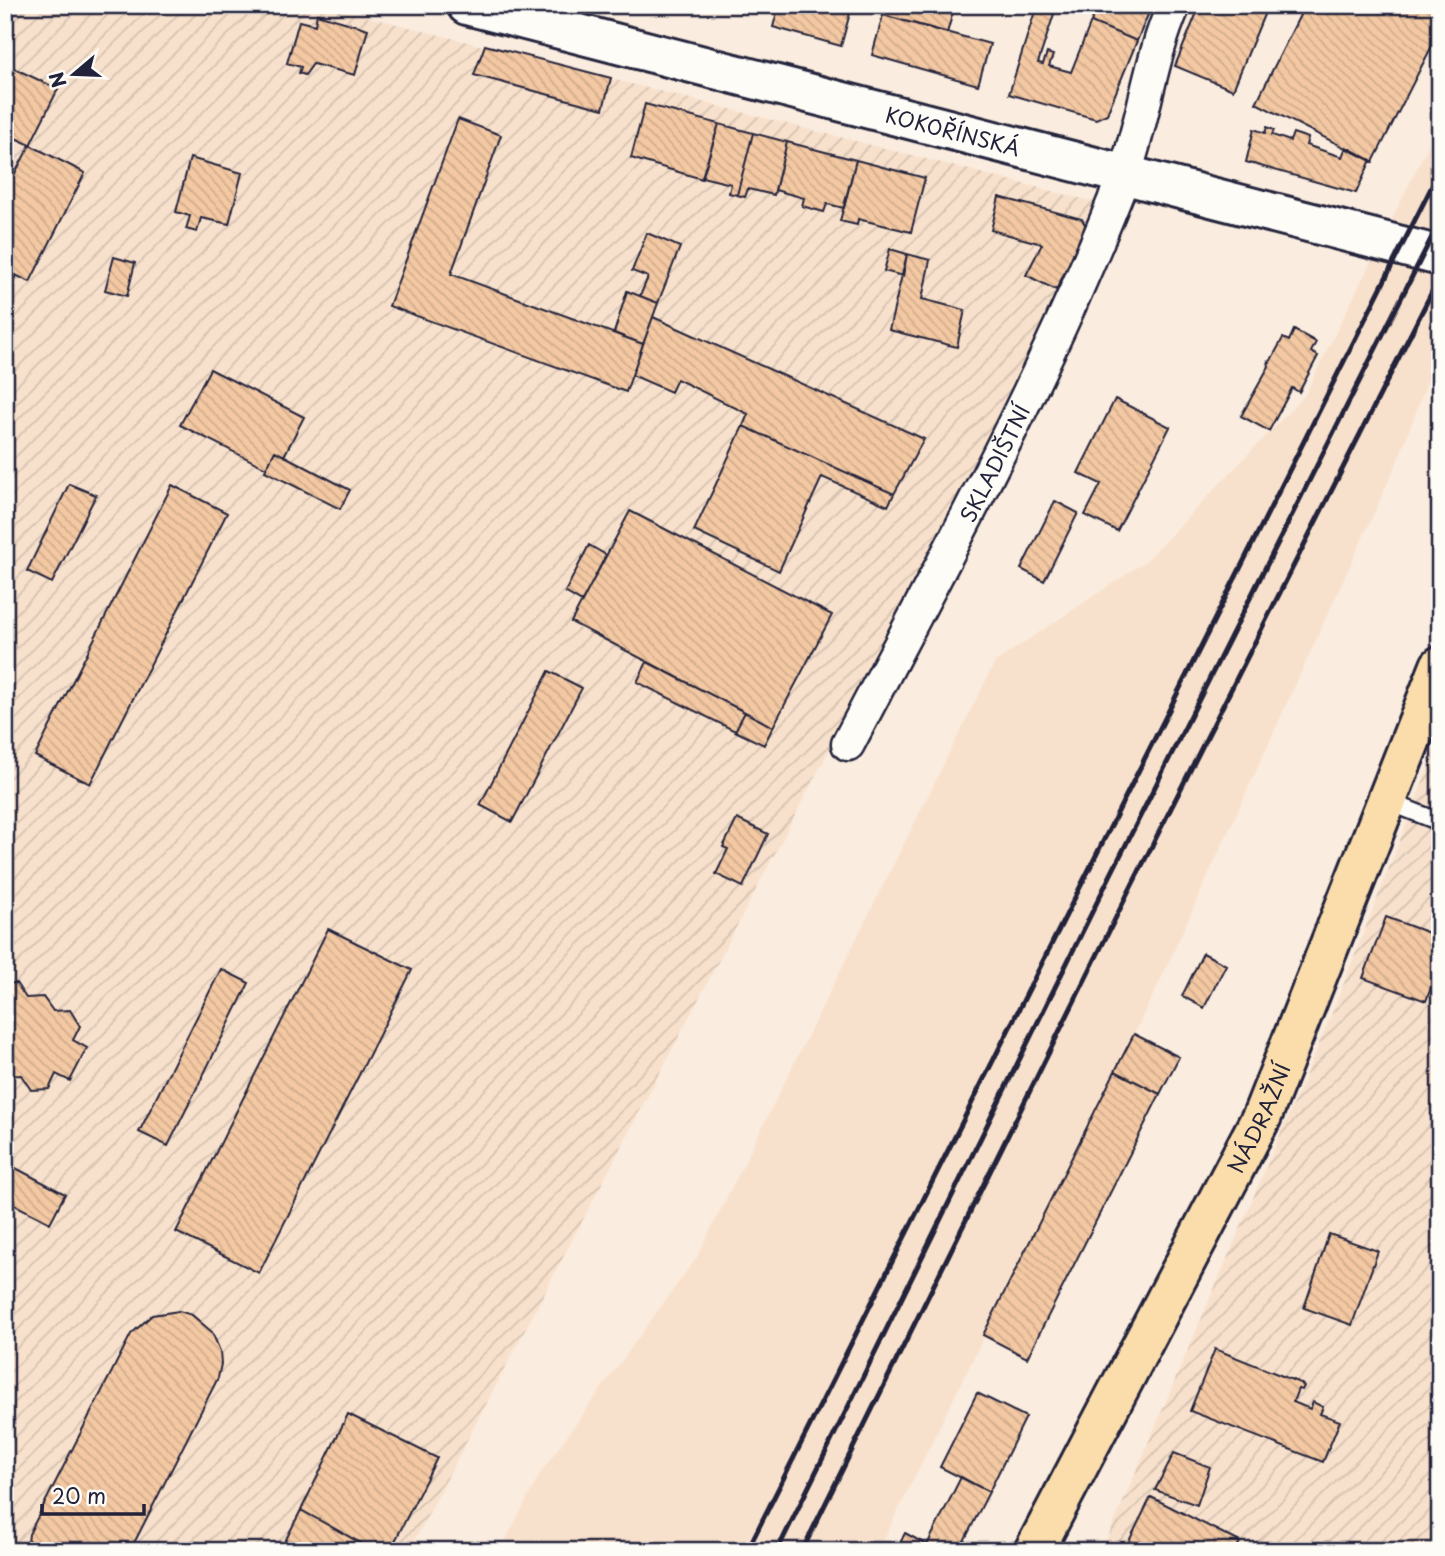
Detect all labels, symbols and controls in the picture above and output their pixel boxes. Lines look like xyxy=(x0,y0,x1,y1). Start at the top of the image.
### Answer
north arrow xyxy=(38,38,108,108)
text: N xyxy=(41,68,73,92)
street label: KOKOŘÍNSKÁ xyxy=(882,98,1024,163)
street label: SKLADIŠTNÍ xyxy=(951,398,1037,527)
street label: NÁDRAŽNÍ xyxy=(1219,1057,1298,1179)
scale bar xyxy=(42,1472,144,1516)
text: 20 m xyxy=(52,1479,106,1511)

